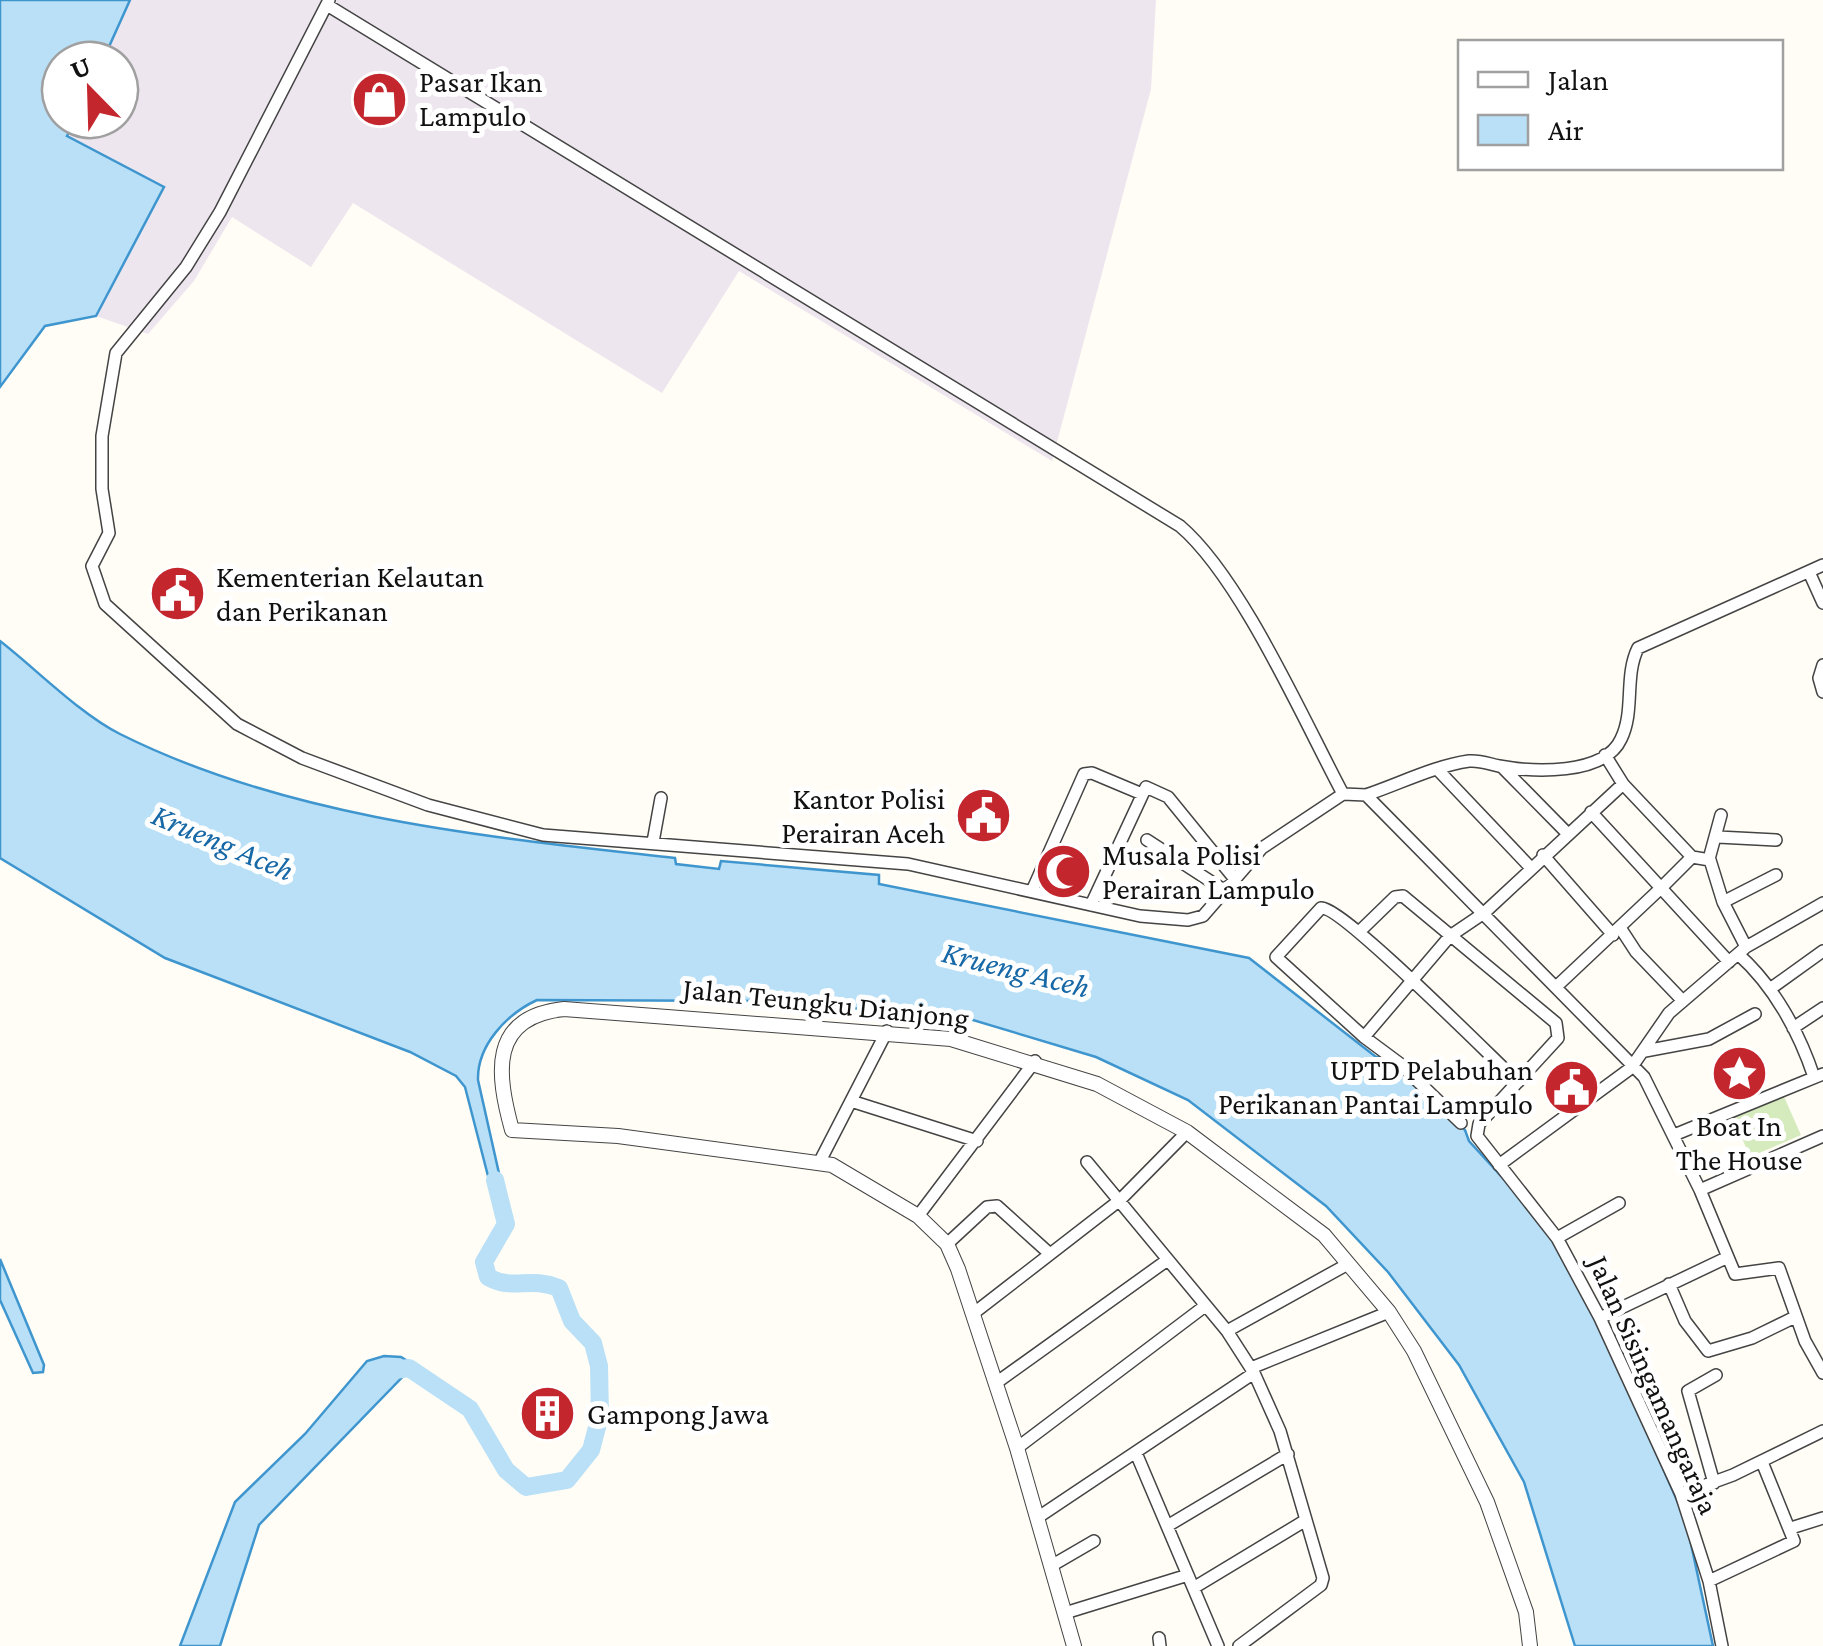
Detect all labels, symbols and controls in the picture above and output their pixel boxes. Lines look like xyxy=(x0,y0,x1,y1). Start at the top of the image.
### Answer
north arrow xyxy=(40,40,140,140)
legend xyxy=(1458,40,1783,170)
text: U xyxy=(66,49,95,85)
text: Jalan xyxy=(1545,63,1609,96)
place label: Pasar Ikan Lampulo xyxy=(419,65,543,133)
shop icon: Pasar Ikan Lampulo xyxy=(350,69,410,129)
text: Air xyxy=(1548,113,1584,146)
place label: Kementerian Kelautan dan Perikanan xyxy=(216,560,484,627)
public building icon: Kementerian Kelautan dan Perikanan xyxy=(147,564,207,624)
place label: Kantor Polisi Perairan Aceh xyxy=(781,782,945,849)
public building icon: Kantor Polisi Perairan Aceh xyxy=(954,786,1014,846)
water label: Krueng Aceh xyxy=(147,796,299,888)
place label: Musala Polisi Perairan Lampulo xyxy=(1102,838,1315,906)
mosque icon: Musala Polisi Perairan Lampulo xyxy=(1033,842,1093,902)
water label: Krueng Aceh xyxy=(939,933,1093,1005)
street label: Jalan Teungku Dianjong xyxy=(678,971,971,1035)
place icon: Boat In The House xyxy=(1709,1044,1769,1104)
place label: UPTD Pelabuhan Perikanan Pantai Lampulo xyxy=(1218,1053,1533,1121)
public building icon: UPTD Pelabuhan Perikanan Pantai Lampulo xyxy=(1542,1057,1602,1117)
place label: Boat In The House xyxy=(1676,1109,1802,1176)
street label: Jalan Sisingamangaraja xyxy=(1580,1248,1726,1520)
building icon: Gampong Jawa xyxy=(518,1384,578,1444)
place label: Gampong Jawa xyxy=(587,1397,769,1431)

